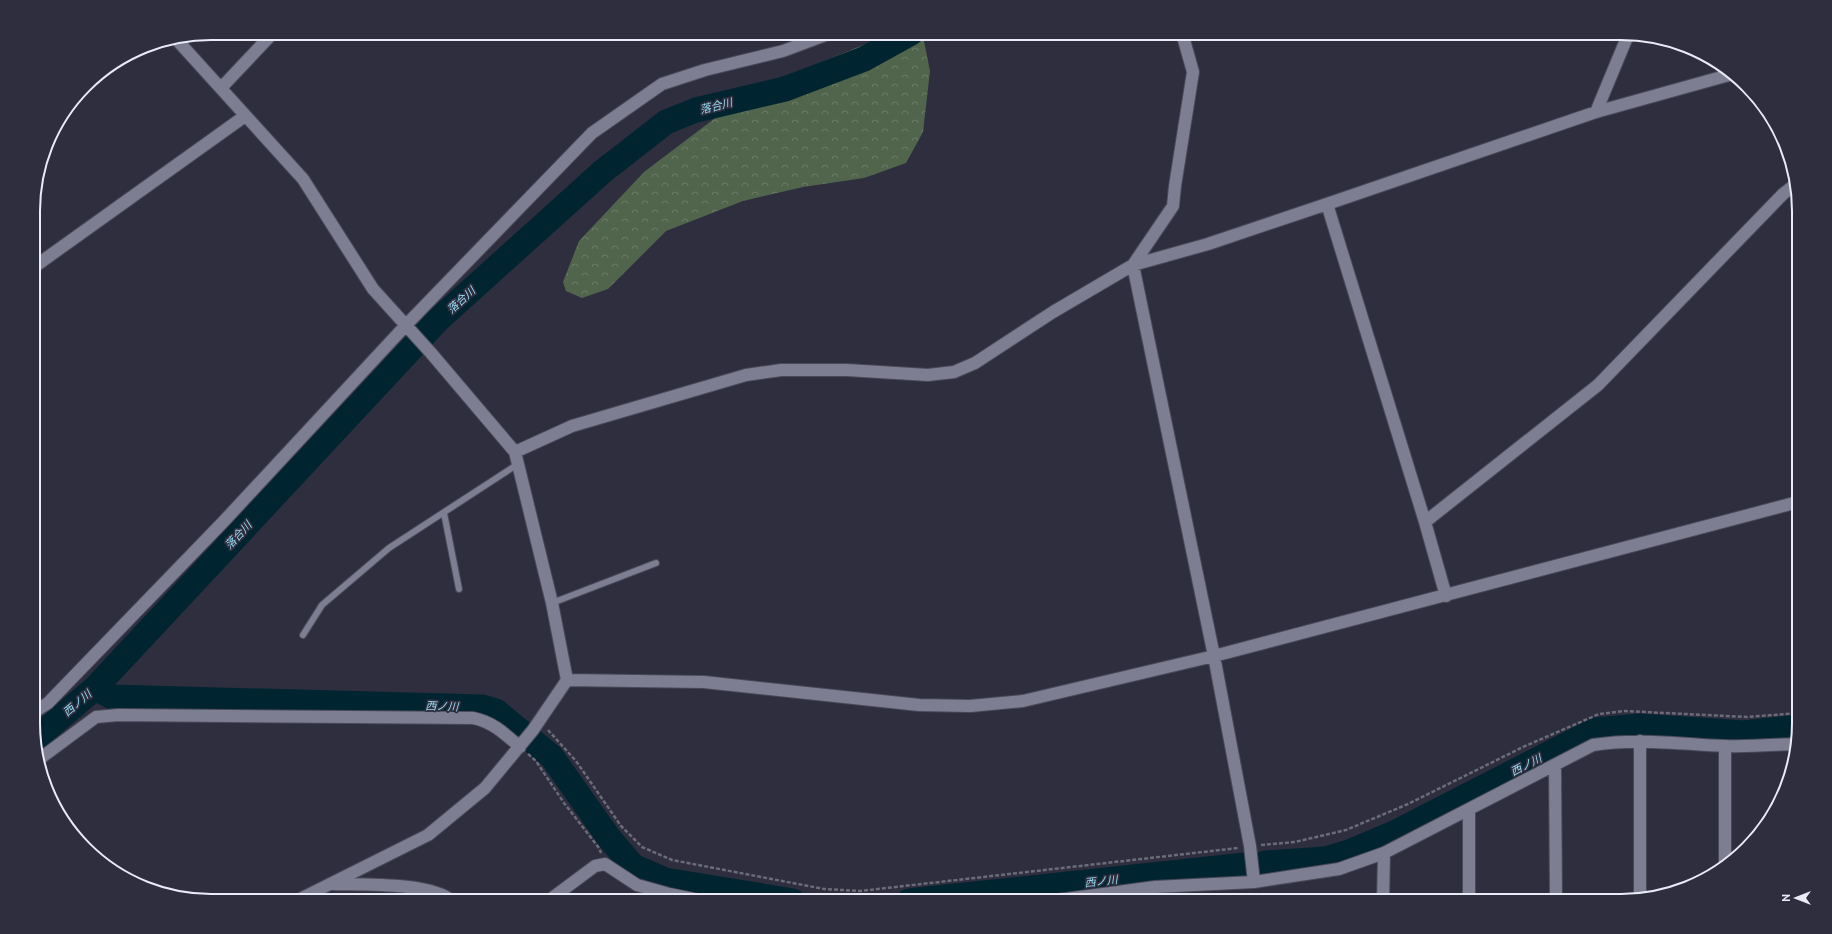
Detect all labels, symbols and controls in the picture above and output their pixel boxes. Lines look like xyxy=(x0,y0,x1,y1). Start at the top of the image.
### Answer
water label: 落合川 xyxy=(699,96,734,116)
water label: 落合川 xyxy=(445,284,478,315)
water label: 落合川 xyxy=(222,518,254,551)
water label: 西ノ川 xyxy=(61,687,94,718)
water label: 西ノ川 xyxy=(425,699,460,713)
water label: 西ノ川 xyxy=(1509,752,1544,778)
water label: 西ノ川 xyxy=(1084,873,1119,889)
north arrow xyxy=(1776,878,1816,918)
text: N xyxy=(1780,894,1792,902)

